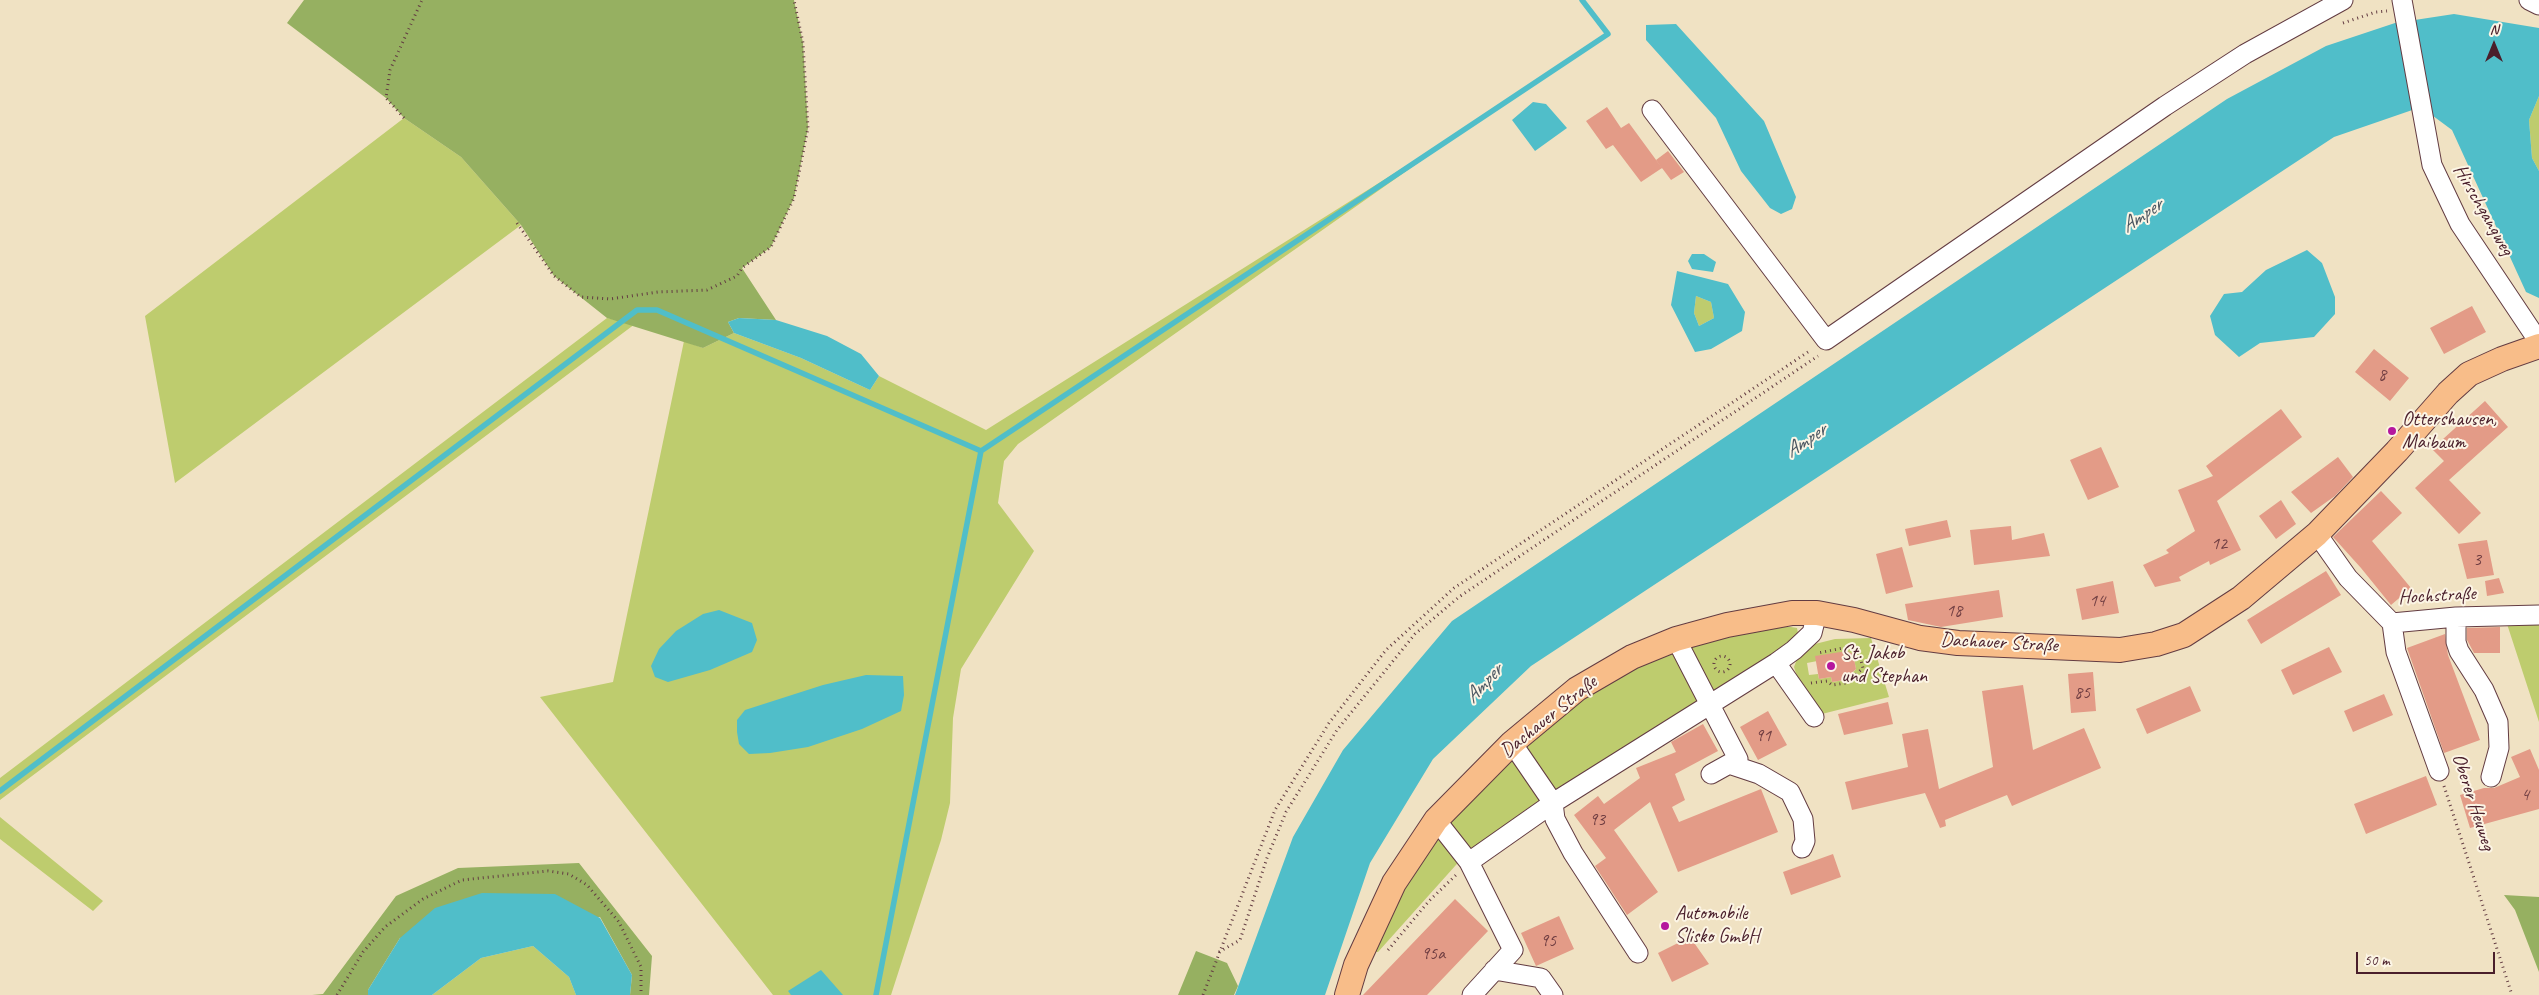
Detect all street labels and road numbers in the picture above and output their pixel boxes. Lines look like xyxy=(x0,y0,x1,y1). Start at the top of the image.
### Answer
street label: Hirschgangweg xyxy=(2447,160,2519,260)
street label: Hochstraße xyxy=(2398,582,2476,610)
street label: Dachauer Straße xyxy=(1940,628,2058,658)
street label: Dachauer Straße xyxy=(1496,671,1602,763)
street label: Oberer Heuweg xyxy=(2446,751,2500,853)

